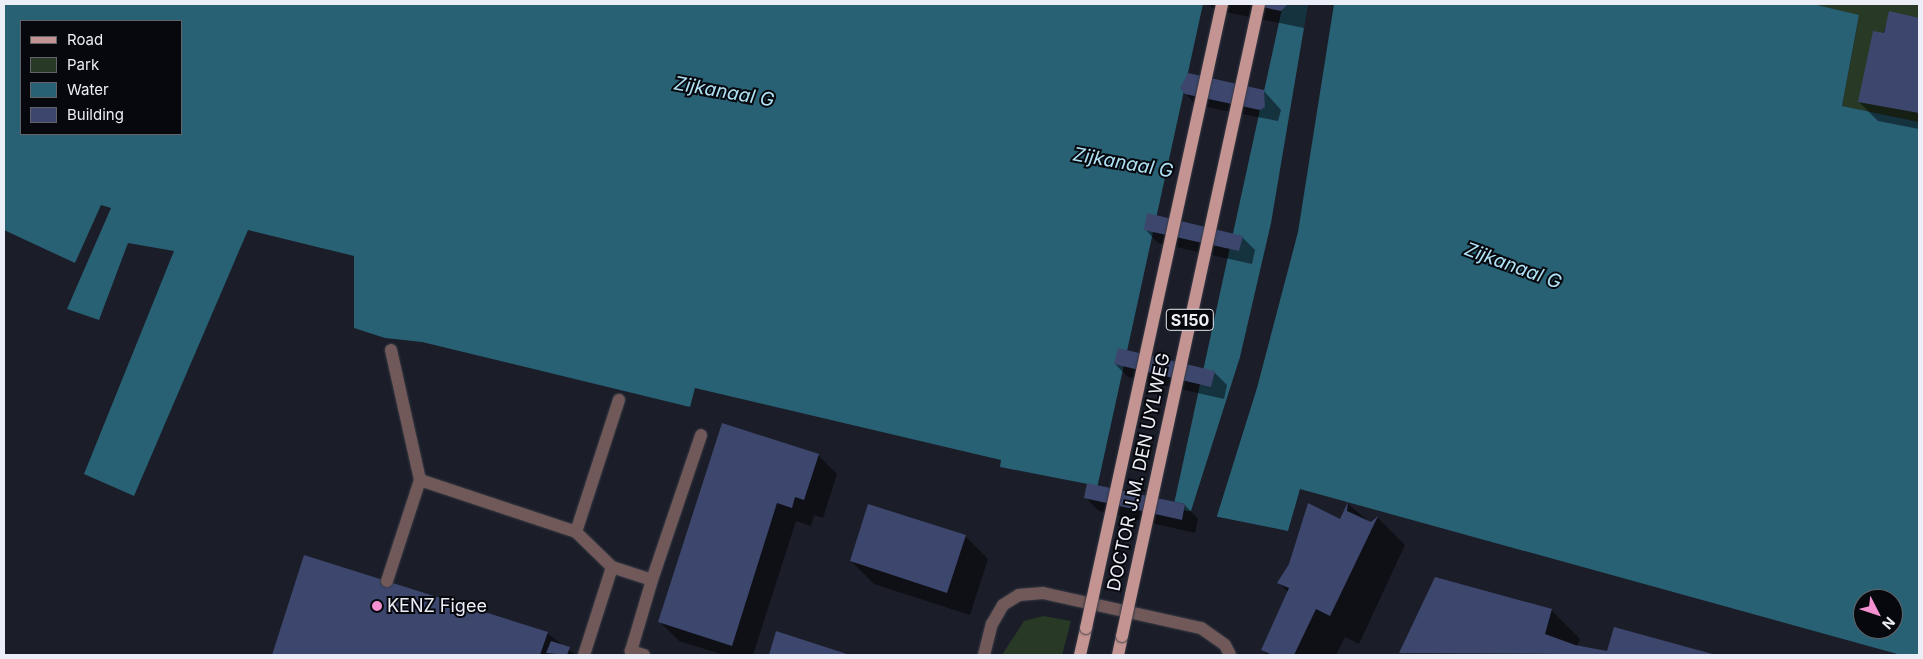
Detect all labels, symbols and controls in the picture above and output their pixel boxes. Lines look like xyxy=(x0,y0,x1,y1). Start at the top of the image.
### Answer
legend xyxy=(20,20,182,135)
text: Road xyxy=(67,30,103,49)
text: Park xyxy=(67,55,99,74)
water label: Zijkanaal G xyxy=(672,72,776,112)
text: Water xyxy=(67,80,109,99)
text: Building xyxy=(67,105,124,124)
water label: Zijkanaal G xyxy=(1071,143,1175,183)
water label: Zijkanaal G xyxy=(1461,238,1565,294)
road number: S150 xyxy=(1165,306,1215,334)
street label: DOCTOR J.M. DEN UYLWEG xyxy=(1103,351,1175,593)
north arrow xyxy=(1853,589,1903,639)
place label: KENZ Figee xyxy=(387,595,487,617)
marker: KENZ Figee xyxy=(371,600,383,612)
text: N xyxy=(1879,614,1899,633)

